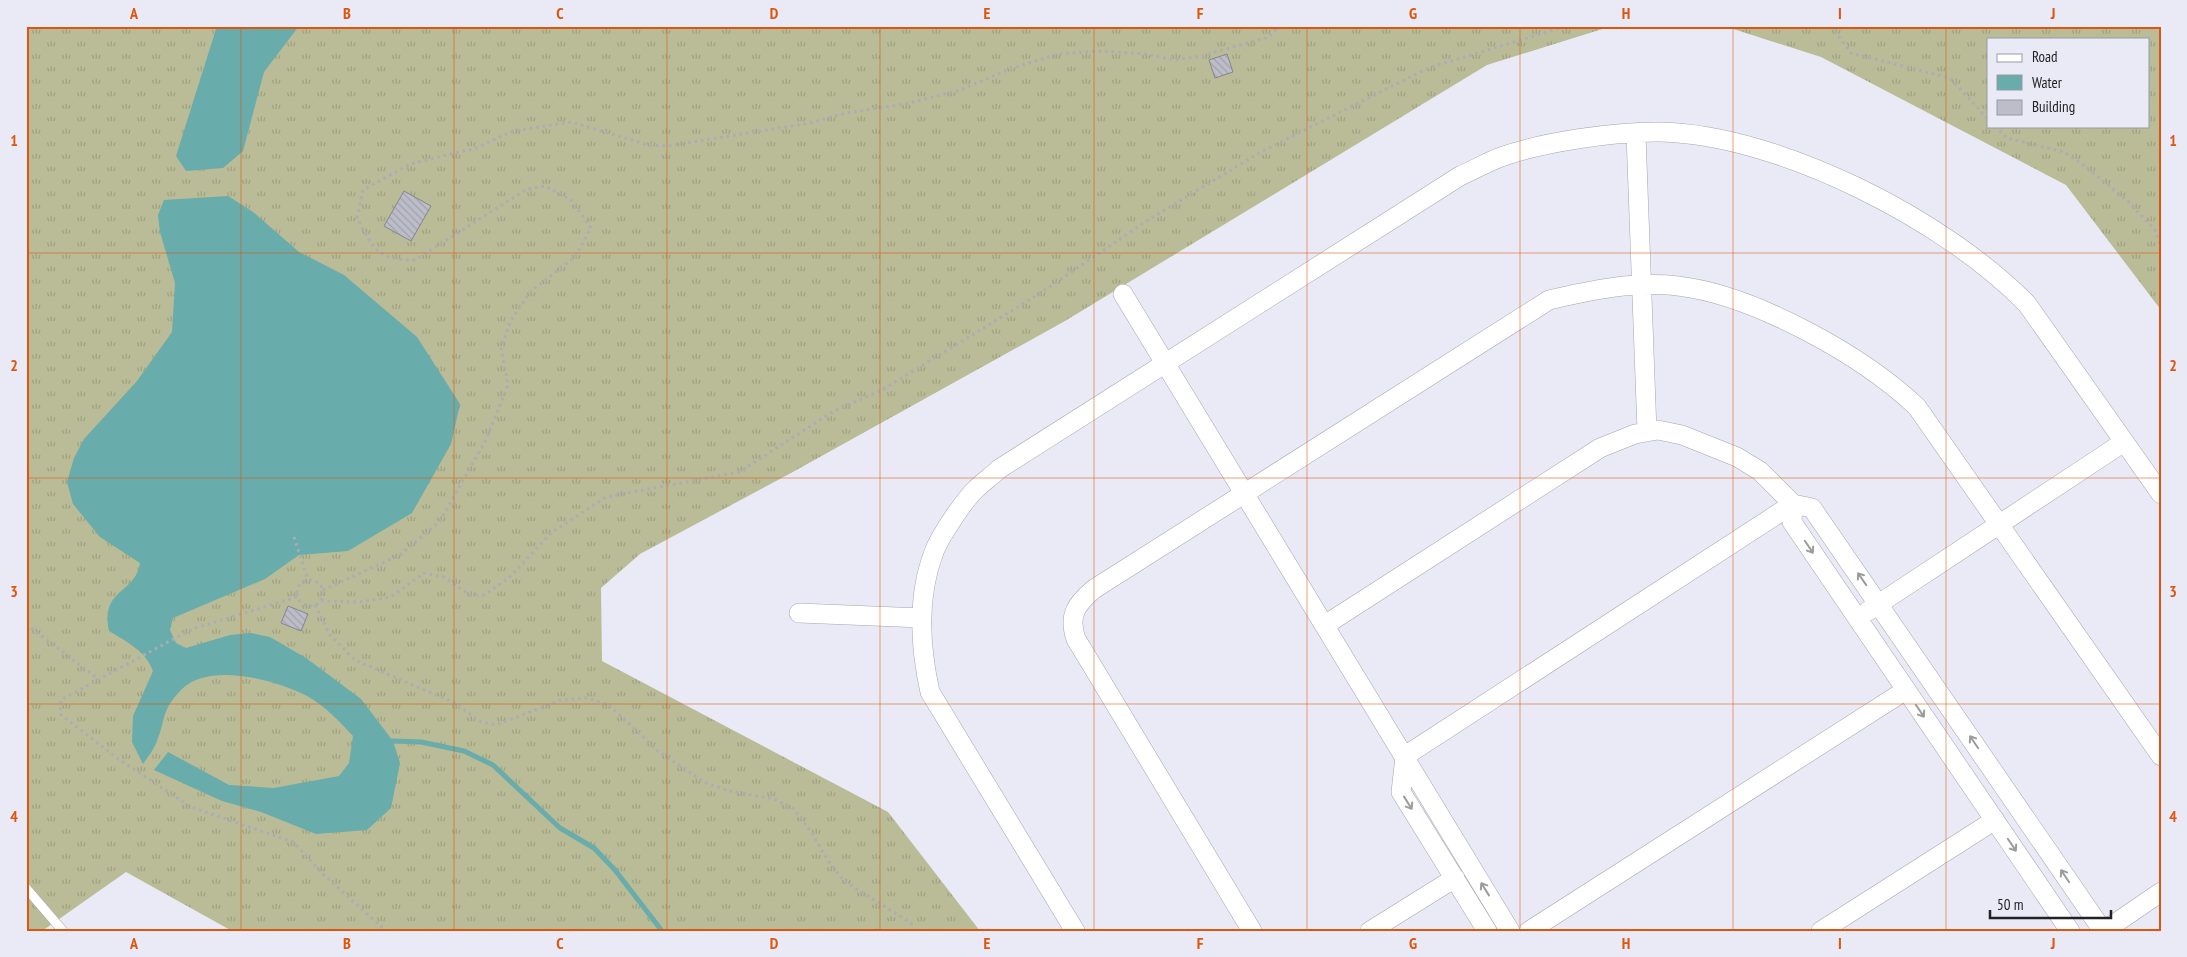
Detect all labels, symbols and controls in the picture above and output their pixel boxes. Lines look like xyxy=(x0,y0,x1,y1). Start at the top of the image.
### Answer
text: A xyxy=(129,3,139,23)
text: B xyxy=(343,3,351,23)
text: C xyxy=(556,3,564,23)
text: D xyxy=(770,3,779,23)
text: E xyxy=(984,3,991,23)
text: F xyxy=(1197,3,1204,23)
text: G xyxy=(1409,3,1417,23)
text: H xyxy=(1622,3,1630,23)
text: I xyxy=(1838,3,1842,23)
text: J xyxy=(2050,3,2055,23)
legend xyxy=(1987,38,2150,128)
text: Road xyxy=(2032,47,2058,66)
text: Water xyxy=(2032,73,2063,92)
text: Building xyxy=(2032,97,2075,116)
text: 1 xyxy=(10,130,18,150)
text: 1 xyxy=(2169,130,2177,150)
text: 2 xyxy=(10,355,18,375)
text: 2 xyxy=(2169,355,2177,375)
one-way arrow xyxy=(1805,540,1815,554)
one-way arrow xyxy=(1857,572,1867,586)
text: 3 xyxy=(10,581,18,601)
text: 3 xyxy=(2169,581,2177,601)
one-way arrow xyxy=(1915,704,1925,718)
one-way arrow xyxy=(1969,735,1979,749)
one-way arrow xyxy=(1404,795,1414,809)
text: 4 xyxy=(10,806,18,826)
text: 4 xyxy=(2169,806,2177,826)
one-way arrow xyxy=(2007,838,2017,852)
one-way arrow xyxy=(2060,869,2071,883)
one-way arrow xyxy=(1479,883,1489,897)
scale bar xyxy=(1990,887,2111,919)
text: 50 m xyxy=(1997,895,2023,914)
text: A xyxy=(129,933,139,953)
text: B xyxy=(343,933,351,953)
text: C xyxy=(556,933,564,953)
text: D xyxy=(770,933,779,953)
text: E xyxy=(984,933,991,953)
text: F xyxy=(1197,933,1204,953)
text: G xyxy=(1409,933,1417,953)
text: H xyxy=(1622,933,1630,953)
text: I xyxy=(1838,933,1842,953)
text: J xyxy=(2050,933,2055,953)

